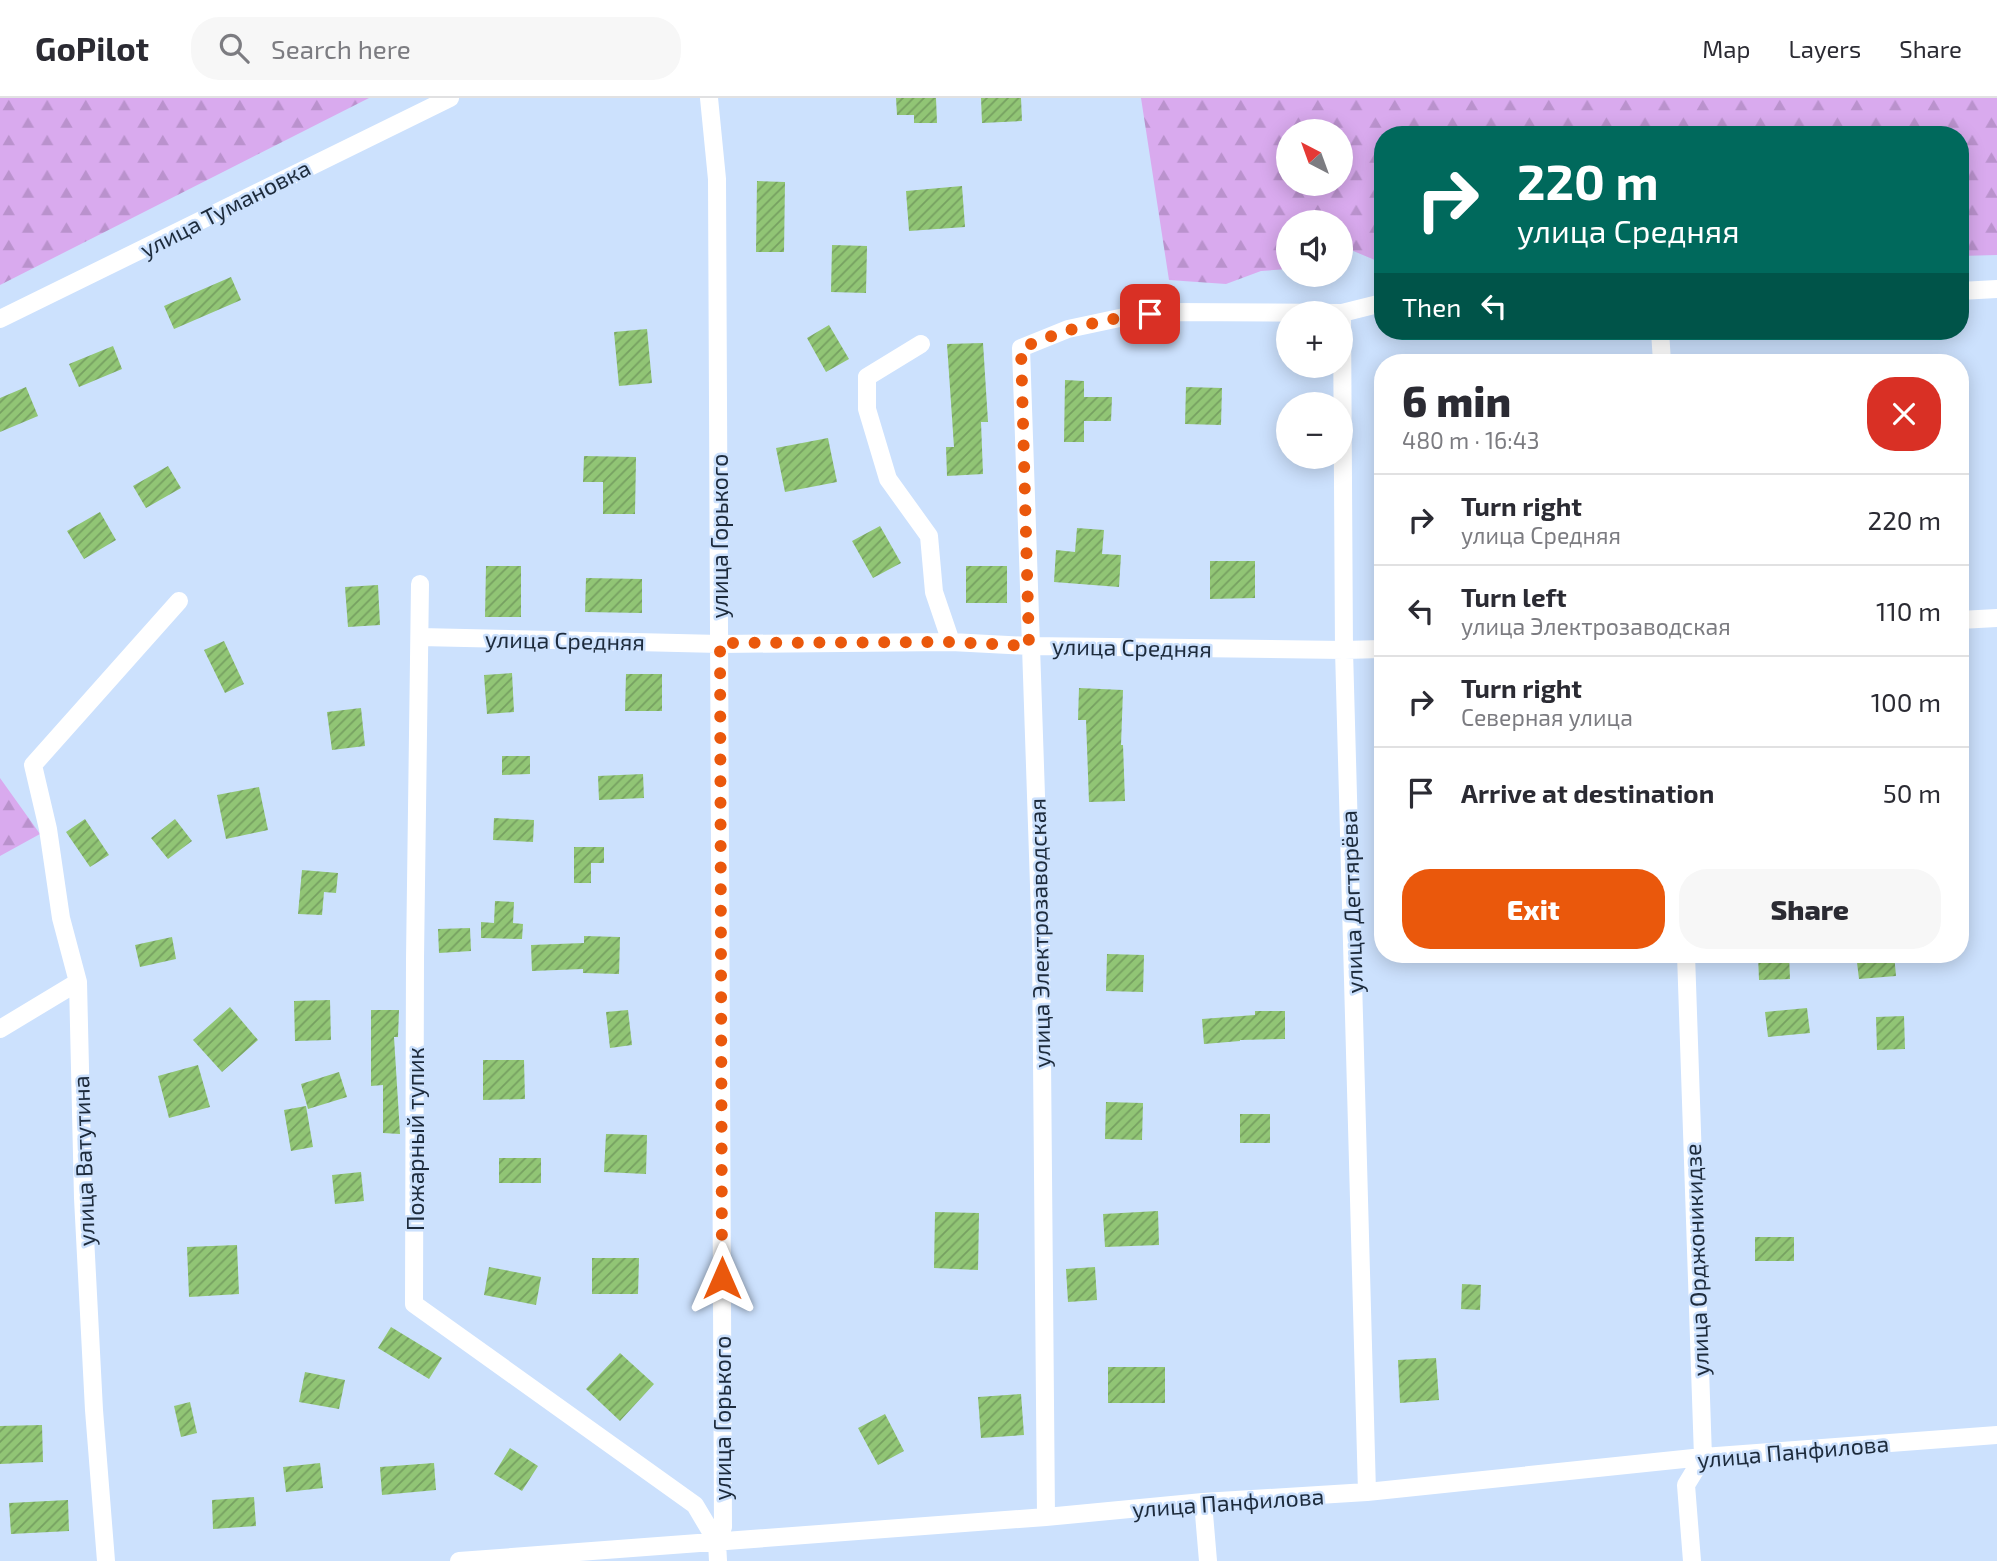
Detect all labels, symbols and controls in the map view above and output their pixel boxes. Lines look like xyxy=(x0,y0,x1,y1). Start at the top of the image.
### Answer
search box xyxy=(191,17,681,80)
text: GoPilot xyxy=(35,28,149,68)
icon: search xyxy=(215,29,253,67)
text: Search here xyxy=(271,33,411,64)
text: Map xyxy=(1702,34,1750,63)
text: Layers xyxy=(1788,34,1861,63)
text: Share xyxy=(1899,34,1962,63)
north arrow xyxy=(1276,119,1353,196)
map controls xyxy=(1276,119,1353,469)
text: 220 m xyxy=(1517,151,1659,210)
street label: улица Тумановка xyxy=(135,153,315,264)
icon: right xyxy=(1402,154,1493,245)
button: sound xyxy=(1276,210,1353,287)
text: улица Средняя xyxy=(1517,211,1740,249)
pin xyxy=(1120,284,1180,344)
icon: left xyxy=(1475,287,1513,325)
text: Then xyxy=(1402,291,1461,322)
icon: arrive xyxy=(1131,295,1169,333)
button: + xyxy=(1276,301,1353,378)
text: 6 min xyxy=(1402,375,1511,425)
button: close xyxy=(1867,377,1941,451)
button: − xyxy=(1276,392,1353,469)
text: 480 m · 16:43 xyxy=(1402,426,1540,454)
street label: улица Горького xyxy=(705,453,734,619)
text: Turn right xyxy=(1461,490,1582,521)
icon: right xyxy=(1402,501,1440,539)
text: 220 m xyxy=(1868,504,1941,535)
text: улица Средняя xyxy=(1461,521,1621,549)
text: Turn left xyxy=(1461,581,1567,612)
icon: left xyxy=(1402,592,1440,630)
text: 110 m xyxy=(1876,595,1941,626)
text: улица Электрозаводская xyxy=(1461,612,1731,640)
street label: улица Средняя xyxy=(485,625,645,656)
street label: улица Средняя xyxy=(1052,632,1212,663)
text: Turn right xyxy=(1461,672,1582,703)
icon: right xyxy=(1402,683,1440,721)
text: 100 m xyxy=(1871,686,1941,717)
text: Северная улица xyxy=(1461,703,1633,731)
icon: arrive xyxy=(1402,774,1440,812)
text: Arrive at destination xyxy=(1461,777,1714,808)
text: 50 m xyxy=(1883,777,1941,808)
street label: улица Электрозаводская xyxy=(1023,798,1056,1068)
street label: улица Дегтярёва xyxy=(1334,810,1369,994)
button: Exit xyxy=(1402,869,1665,949)
button: Share xyxy=(1679,869,1941,949)
street label: Пожарный тупик xyxy=(401,1047,430,1231)
street label: улица Ватутина xyxy=(66,1075,101,1247)
street label: улица Орджоникидзе xyxy=(1678,1143,1715,1377)
position arrow xyxy=(685,1241,759,1315)
street label: улица Горького xyxy=(708,1335,737,1501)
street label: улица Панфилова xyxy=(1696,1429,1890,1474)
street label: улица Панфилова xyxy=(1131,1481,1325,1524)

